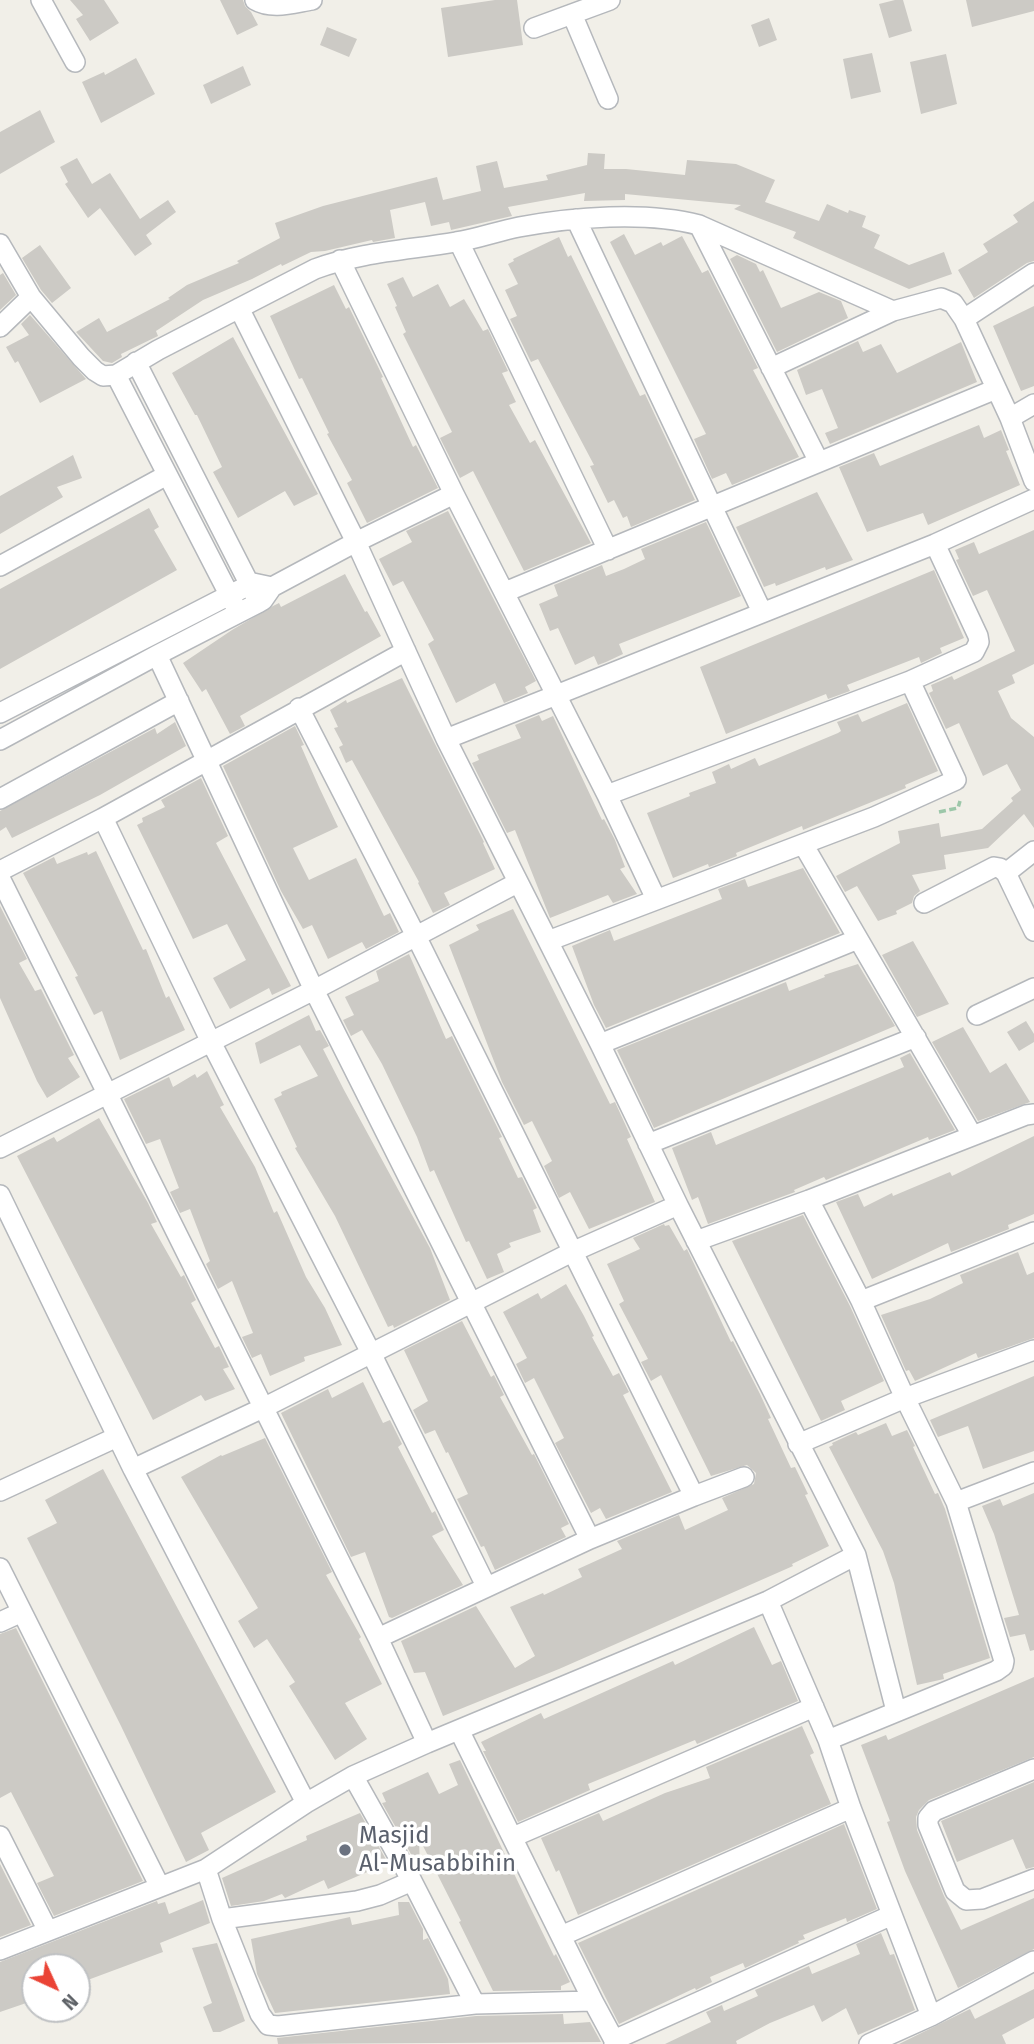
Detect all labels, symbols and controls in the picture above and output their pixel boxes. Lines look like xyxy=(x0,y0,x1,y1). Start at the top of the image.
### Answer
place label: Masjid Al-Musabbihin xyxy=(359,1822,516,1878)
marker: Masjid Al-Musabbihin xyxy=(337,1842,353,1858)
north arrow xyxy=(21,1953,91,2023)
text: N xyxy=(57,1989,82,2014)

